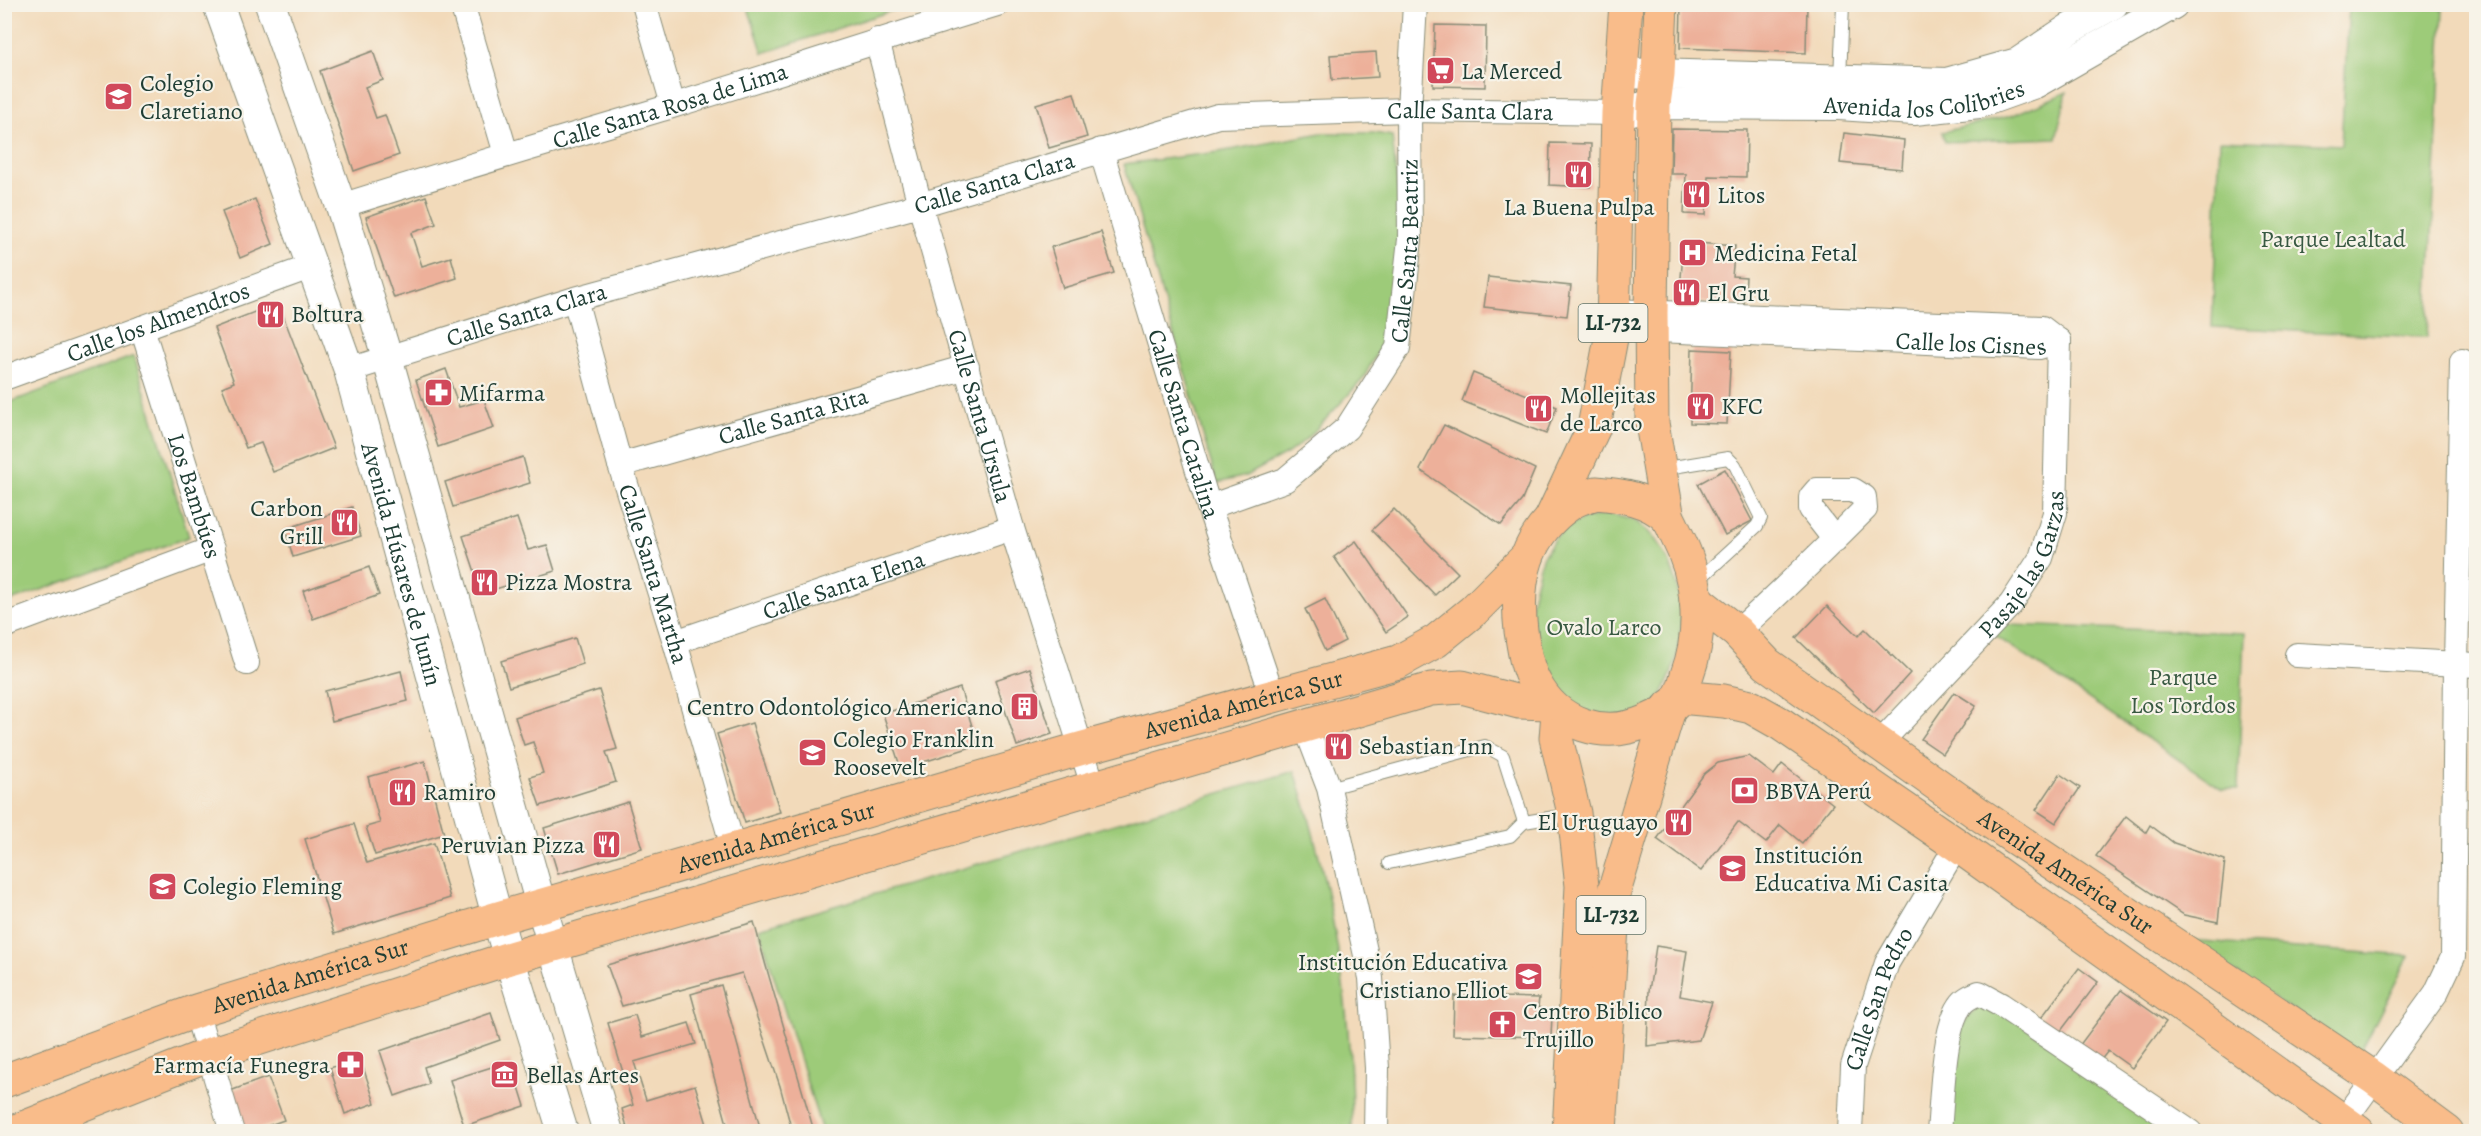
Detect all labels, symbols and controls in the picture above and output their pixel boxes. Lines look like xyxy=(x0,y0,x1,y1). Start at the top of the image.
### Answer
street label: Calle Santa Rosa de Lima xyxy=(549,55,792,157)
supermarket icon: La Merced xyxy=(1424,55,1456,87)
place label: La Merced xyxy=(1461,55,1562,87)
place label: Colegio Claretiano xyxy=(140,67,243,127)
street label: Avenida los Colibries xyxy=(1822,72,2029,126)
school or university icon: Colegio Claretiano xyxy=(103,81,135,113)
street label: Calle Santa Clara xyxy=(1387,94,1555,128)
street label: Calle Santa Clara xyxy=(910,143,1079,222)
restaurant icon: La Buena Pulpa xyxy=(1563,158,1595,190)
street label: Calle Santa Beatriz xyxy=(1383,159,1426,345)
restaurant icon: Litos xyxy=(1680,179,1712,211)
place label: Litos xyxy=(1717,179,1765,211)
place label: La Buena Pulpa xyxy=(1503,191,1655,223)
park label: Parque Lealtad xyxy=(2260,223,2406,255)
hospital icon: Medicina Fetal xyxy=(1677,237,1709,269)
place label: Medicina Fetal xyxy=(1714,237,1857,269)
street label: Calle los Almendros xyxy=(62,274,254,370)
street label: Calle Santa Clara xyxy=(442,275,611,354)
restaurant icon: El Gru xyxy=(1670,277,1702,309)
place label: El Gru xyxy=(1707,277,1770,309)
restaurant icon: Boltura xyxy=(254,298,286,330)
place label: Boltura xyxy=(291,298,365,330)
road number: LI-732 xyxy=(1578,304,1648,342)
street label: Calle Santa Catalina xyxy=(1140,325,1228,523)
street label: Calle los Cisnes xyxy=(1895,325,2050,363)
street label: Calle Santa Ursula xyxy=(940,326,1020,507)
pharmacy icon: Mifarma xyxy=(422,377,454,409)
place label: Mifarma xyxy=(459,377,546,409)
street label: Calle Santa Rita xyxy=(715,379,873,452)
place label: Mollejitas de Larco xyxy=(1560,379,1656,439)
restaurant icon: KFC xyxy=(1684,390,1716,422)
place label: KFC xyxy=(1721,390,1763,422)
restaurant icon: Mollejitas de Larco xyxy=(1523,393,1555,425)
street label: Los Bambúes xyxy=(160,429,229,563)
street label: Avenida Húsares de Junín xyxy=(353,438,450,690)
street label: Calle Santa Martha xyxy=(611,480,697,668)
street label: Pasaje las Garzas xyxy=(1971,490,2072,645)
place label: Carbon Grill xyxy=(250,492,323,552)
restaurant icon: Carbon Grill xyxy=(328,506,360,538)
street label: Calle Santa Elena xyxy=(758,542,930,627)
restaurant icon: Pizza Mostra xyxy=(468,566,500,598)
place label: Pizza Mostra xyxy=(505,566,633,598)
park label: Ovalo Larco xyxy=(1547,611,1662,643)
park label: Parque Los Tordos xyxy=(2130,661,2236,721)
street label: Avenida América Sur xyxy=(1140,662,1346,747)
place label: Centro Odontológico Americano xyxy=(687,691,1003,723)
building icon: Centro Odontológico Americano xyxy=(1008,691,1040,723)
place label: Colegio Franklin Roosevelt xyxy=(833,723,994,783)
restaurant icon: Sebastian Inn xyxy=(1322,730,1354,762)
place label: Sebastian Inn xyxy=(1359,730,1494,762)
school or university icon: Colegio Franklin Roosevelt xyxy=(796,737,828,769)
bank icon: BBVA Perú xyxy=(1728,775,1760,807)
place label: BBVA Perú xyxy=(1765,775,1871,807)
restaurant icon: Ramiro xyxy=(386,776,418,808)
place label: Ramiro xyxy=(423,776,496,808)
street label: Avenida América Sur xyxy=(673,793,879,881)
street label: Avenida América Sur xyxy=(1971,801,2160,942)
place label: El Uruguayo xyxy=(1537,806,1658,838)
restaurant icon: El Uruguayo xyxy=(1663,806,1695,838)
place label: Peruvian Pizza xyxy=(440,829,586,861)
restaurant icon: Peruvian Pizza xyxy=(590,829,622,861)
place label: Institución Educativa Mi Casita xyxy=(1754,839,1950,899)
school or university icon: Institución Educativa Mi Casita xyxy=(1717,853,1749,885)
school or university icon: Colegio Fleming xyxy=(146,870,178,902)
place label: Colegio Fleming xyxy=(183,870,342,902)
road number: LI-732 xyxy=(1576,896,1646,934)
street label: Calle San Pedro xyxy=(1837,921,1921,1075)
street label: Avenida América Sur xyxy=(207,930,413,1021)
place label: Institución Educativa Cristiano Elliot xyxy=(1298,946,1509,1006)
school or university icon: Institución Educativa Cristiano Elliot xyxy=(1513,960,1545,992)
place label: Centro Biblico Trujillo xyxy=(1523,995,1663,1055)
church icon: Centro Biblico Trujillo xyxy=(1486,1009,1518,1041)
place label: Farmacía Funegra xyxy=(153,1049,331,1081)
pharmacy icon: Farmacía Funegra xyxy=(335,1049,367,1081)
museum icon: Bellas Artes xyxy=(489,1059,521,1091)
place label: Bellas Artes xyxy=(526,1059,639,1091)

